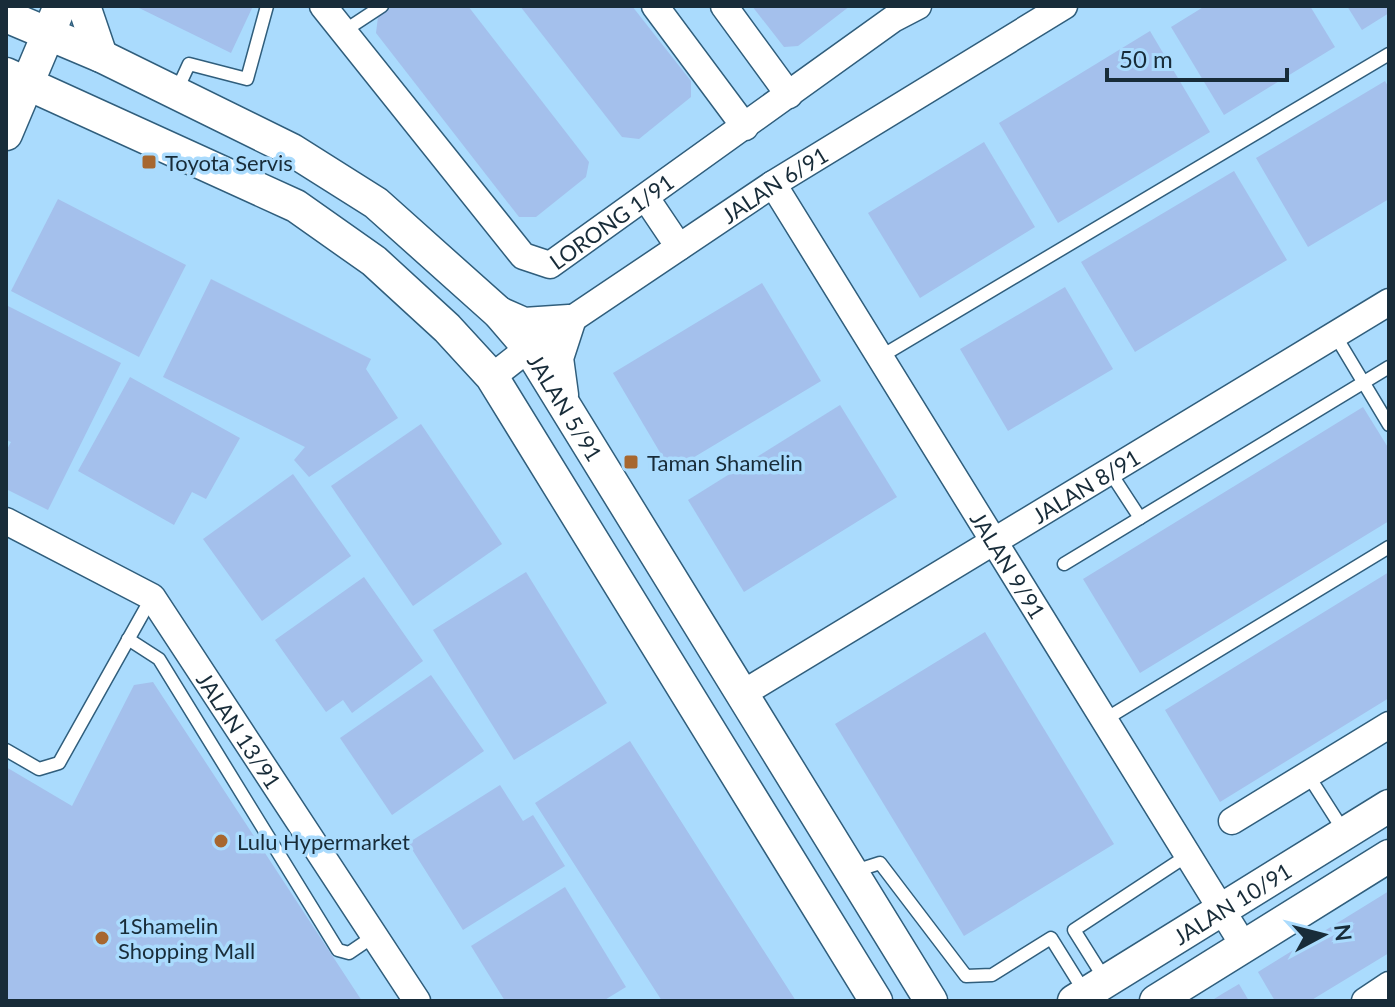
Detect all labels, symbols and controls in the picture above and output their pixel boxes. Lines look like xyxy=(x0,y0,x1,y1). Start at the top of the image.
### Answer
scale bar xyxy=(1107,32,1287,82)
text: 50 m xyxy=(1119,44,1173,73)
street label: JALAN 6/91 xyxy=(716,140,832,228)
place label: Toyota Servis xyxy=(165,149,293,176)
marker: Toyota Servis xyxy=(140,153,158,171)
street label: LORONG 1/91 xyxy=(544,167,679,275)
street label: JALAN 5/91 xyxy=(522,349,609,466)
street label: JALAN 8/91 xyxy=(1027,443,1145,529)
place label: Taman Shamelin xyxy=(647,449,803,476)
marker: Taman Shamelin xyxy=(622,453,640,471)
street label: JALAN 9/91 xyxy=(965,507,1052,624)
street label: JALAN 13/91 xyxy=(191,667,287,794)
place label: Lulu Hypermarket xyxy=(237,828,410,855)
marker: Lulu Hypermarket xyxy=(212,832,230,850)
street label: JALAN 10/91 xyxy=(1168,856,1296,950)
north arrow xyxy=(1283,895,1363,975)
place label: 1Shamelin Shopping Mall xyxy=(118,912,255,964)
text: N xyxy=(1329,922,1358,943)
marker: 1Shamelin Shopping Mall xyxy=(93,929,111,947)

